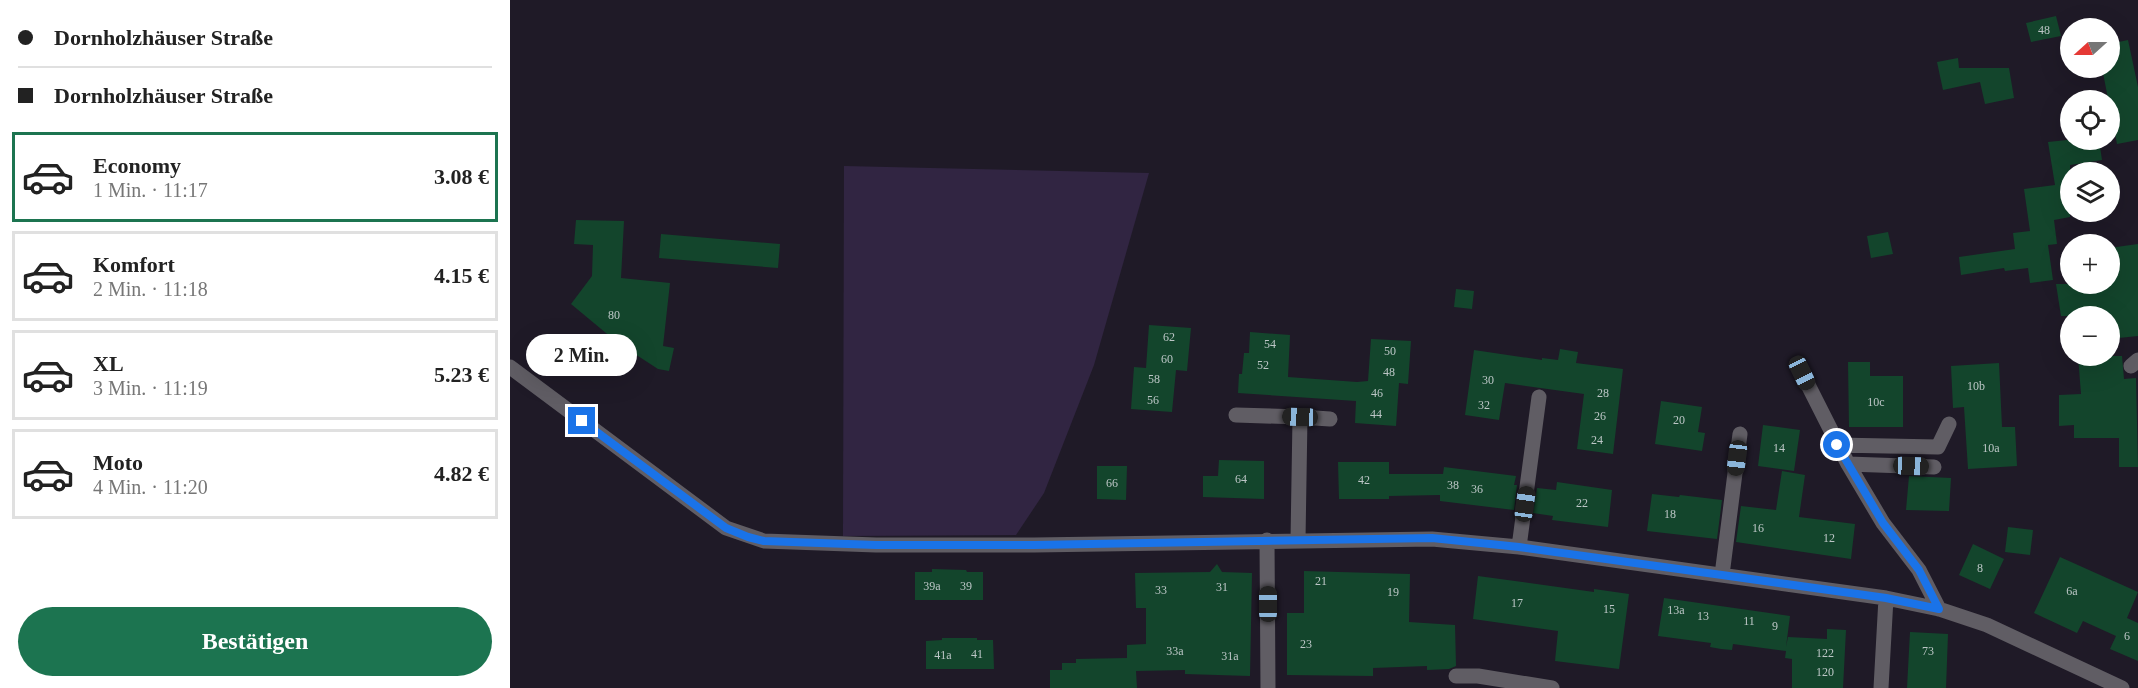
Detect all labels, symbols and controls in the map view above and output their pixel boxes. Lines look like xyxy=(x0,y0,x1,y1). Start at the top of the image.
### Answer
north arrow xyxy=(2060,18,2120,78)
map controls xyxy=(2060,18,2120,366)
house number: 48 xyxy=(2038,23,2050,37)
text: Dornholzhäuser Straße xyxy=(54,25,273,50)
text: Dornholzhäuser Straße xyxy=(54,83,273,108)
button: locate xyxy=(2060,90,2120,150)
icon: car xyxy=(21,150,75,204)
text: Economy xyxy=(93,153,181,178)
button: layers xyxy=(2060,162,2120,222)
text: 3.08 € xyxy=(434,164,489,189)
text: 1 Min. · 11:17 xyxy=(93,179,208,201)
button: + xyxy=(2060,234,2120,294)
icon: car xyxy=(21,249,75,303)
text: Komfort xyxy=(93,252,175,277)
text: 4.15 € xyxy=(434,263,489,288)
text: 2 Min. · 11:18 xyxy=(93,278,208,300)
button: − xyxy=(2060,306,2120,366)
house number: 80 xyxy=(608,308,620,322)
house number: 62 xyxy=(1163,330,1175,344)
callout: 2 Min. xyxy=(526,334,638,376)
house number: 54 xyxy=(1264,337,1276,351)
text: 2 Min. xyxy=(554,344,609,366)
house number: 50 xyxy=(1384,344,1396,358)
icon: car xyxy=(21,348,75,402)
text: XL xyxy=(93,351,124,376)
house number: 60 xyxy=(1161,352,1173,366)
car xyxy=(1786,353,1818,393)
house number: 52 xyxy=(1257,358,1269,372)
text: 5.23 € xyxy=(434,362,489,387)
house number: 48 xyxy=(1383,365,1395,379)
house number: 58 xyxy=(1148,372,1160,386)
house number: 30 xyxy=(1482,373,1494,387)
text: 3 Min. · 11:19 xyxy=(93,377,208,399)
house number: 10b xyxy=(1967,379,1985,393)
house number: 46 xyxy=(1371,386,1383,400)
house number: 28 xyxy=(1597,386,1609,400)
house number: 56 xyxy=(1147,393,1159,407)
house number: 10c xyxy=(1867,395,1885,409)
house number: 32 xyxy=(1478,398,1490,412)
route end xyxy=(568,407,595,434)
car xyxy=(1282,407,1318,427)
house number: 44 xyxy=(1370,407,1382,421)
house number: 26 xyxy=(1594,409,1606,423)
house number: 20 xyxy=(1673,413,1685,427)
route start xyxy=(1823,431,1850,458)
house number: 24 xyxy=(1591,433,1603,447)
car xyxy=(1726,439,1748,477)
house number: 14 xyxy=(1773,441,1785,455)
house number: 10a xyxy=(1982,441,2000,455)
icon: car xyxy=(21,447,75,501)
text: Moto xyxy=(93,450,143,475)
car xyxy=(1893,456,1929,476)
text: 4.82 € xyxy=(434,461,489,486)
house number: 64 xyxy=(1235,472,1247,486)
house number: 42 xyxy=(1358,473,1370,487)
text: 4 Min. · 11:20 xyxy=(93,476,208,498)
house number: 66 xyxy=(1106,476,1118,490)
house number: 38 xyxy=(1447,478,1459,492)
house number: 36 xyxy=(1471,482,1483,496)
car xyxy=(1514,485,1536,523)
house number: 22 xyxy=(1576,496,1588,510)
house number: 18 xyxy=(1664,507,1676,521)
house number: 16 xyxy=(1752,521,1764,535)
house number: 12 xyxy=(1823,531,1835,545)
house number: 8 xyxy=(1977,561,1983,575)
house number: 21 xyxy=(1315,574,1327,588)
house number: 39a xyxy=(923,579,941,593)
house number: 39 xyxy=(960,579,972,593)
house number: 31 xyxy=(1216,580,1228,594)
house number: 33 xyxy=(1155,583,1167,597)
house number: 6a xyxy=(2066,584,2078,598)
house number: 19 xyxy=(1387,585,1399,599)
car xyxy=(1259,586,1277,622)
house number: 17 xyxy=(1511,596,1523,610)
house number: 15 xyxy=(1603,602,1615,616)
house number: 13a xyxy=(1667,603,1685,617)
button: Bestätigen xyxy=(18,607,492,676)
house number: 13 xyxy=(1697,609,1709,623)
house number: 11 xyxy=(1743,614,1755,628)
house number: 9 xyxy=(1772,619,1778,633)
house number: 6 xyxy=(2124,629,2130,643)
house number: 23 xyxy=(1300,637,1312,651)
house number: 33a xyxy=(1166,644,1184,658)
house number: 73 xyxy=(1922,644,1934,658)
house number: 122 xyxy=(1816,646,1834,660)
house number: 41 xyxy=(971,647,983,661)
house number: 41a xyxy=(934,648,952,662)
house number: 31a xyxy=(1221,649,1239,663)
house number: 120 xyxy=(1816,665,1834,679)

